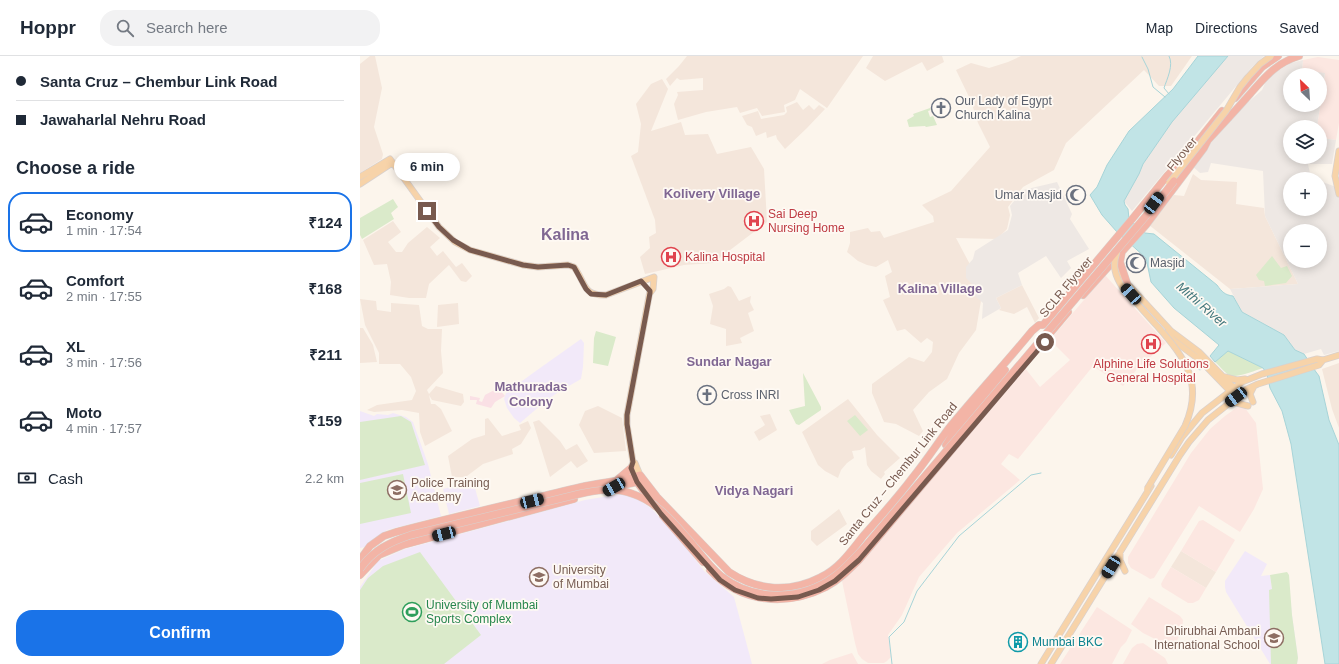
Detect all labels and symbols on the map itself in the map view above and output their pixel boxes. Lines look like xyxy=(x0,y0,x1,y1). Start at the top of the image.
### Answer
north arrow xyxy=(1283,68,1327,112)
place label: Our Lady of Egypt Church Kalina xyxy=(955,94,1052,122)
church icon: Our Lady of Egypt Church Kalina xyxy=(930,97,952,119)
street label: Flyover xyxy=(1164,134,1200,174)
callout: 6 min xyxy=(394,153,460,181)
mosque icon: Umar Masjid xyxy=(1065,184,1087,206)
district label: Kolivery Village xyxy=(664,186,760,201)
place label: Umar Masjid xyxy=(995,188,1062,202)
car xyxy=(1142,190,1166,216)
route end xyxy=(418,202,436,220)
place label: Sai Deep Nursing Home xyxy=(768,207,845,235)
hospital icon: Sai Deep Nursing Home xyxy=(743,210,765,232)
district label: Kalina xyxy=(541,226,589,243)
hospital icon: Kalina Hospital xyxy=(660,246,682,268)
place label: Kalina Hospital xyxy=(685,250,765,264)
mosque icon: Masjid xyxy=(1125,252,1147,274)
street label: SCLR Flyover xyxy=(1037,254,1095,320)
place label: Masjid xyxy=(1150,256,1185,270)
water label: Mithi River xyxy=(1174,279,1230,331)
district label: Kalina Village xyxy=(898,281,982,296)
car xyxy=(1119,281,1143,307)
route start xyxy=(1036,333,1054,351)
hospital icon: Alphine Life Solutions General Hospital xyxy=(1140,333,1162,355)
district label: Sundar Nagar xyxy=(686,354,772,369)
place label: Alphine Life Solutions General Hospital xyxy=(1093,357,1209,385)
district label: Mathuradas Colony xyxy=(495,379,567,409)
church icon: Cross INRI xyxy=(696,384,718,406)
car xyxy=(1223,385,1249,409)
place label: Cross INRI xyxy=(721,388,780,402)
street label: Santa Cruz – Chembur Link Road xyxy=(836,400,960,548)
place label: Police Training Academy xyxy=(411,476,490,504)
car xyxy=(601,476,627,498)
school or university icon: Police Training Academy xyxy=(386,479,408,501)
district label: Vidya Nagari xyxy=(715,483,793,498)
car xyxy=(519,492,545,510)
car xyxy=(431,525,457,543)
car xyxy=(1100,554,1122,580)
place label: University of Mumbai xyxy=(553,563,609,591)
school or university icon: University of Mumbai xyxy=(528,566,550,588)
place label: University of Mumbai Sports Complex xyxy=(426,598,538,626)
sports icon: University of Mumbai Sports Complex xyxy=(401,601,423,623)
place label: Dhirubhai Ambani International School xyxy=(1154,624,1260,652)
school or university icon: Dhirubhai Ambani International School xyxy=(1263,627,1285,649)
building icon: Mumbai BKC xyxy=(1007,631,1029,653)
place label: Mumbai BKC xyxy=(1032,635,1103,649)

